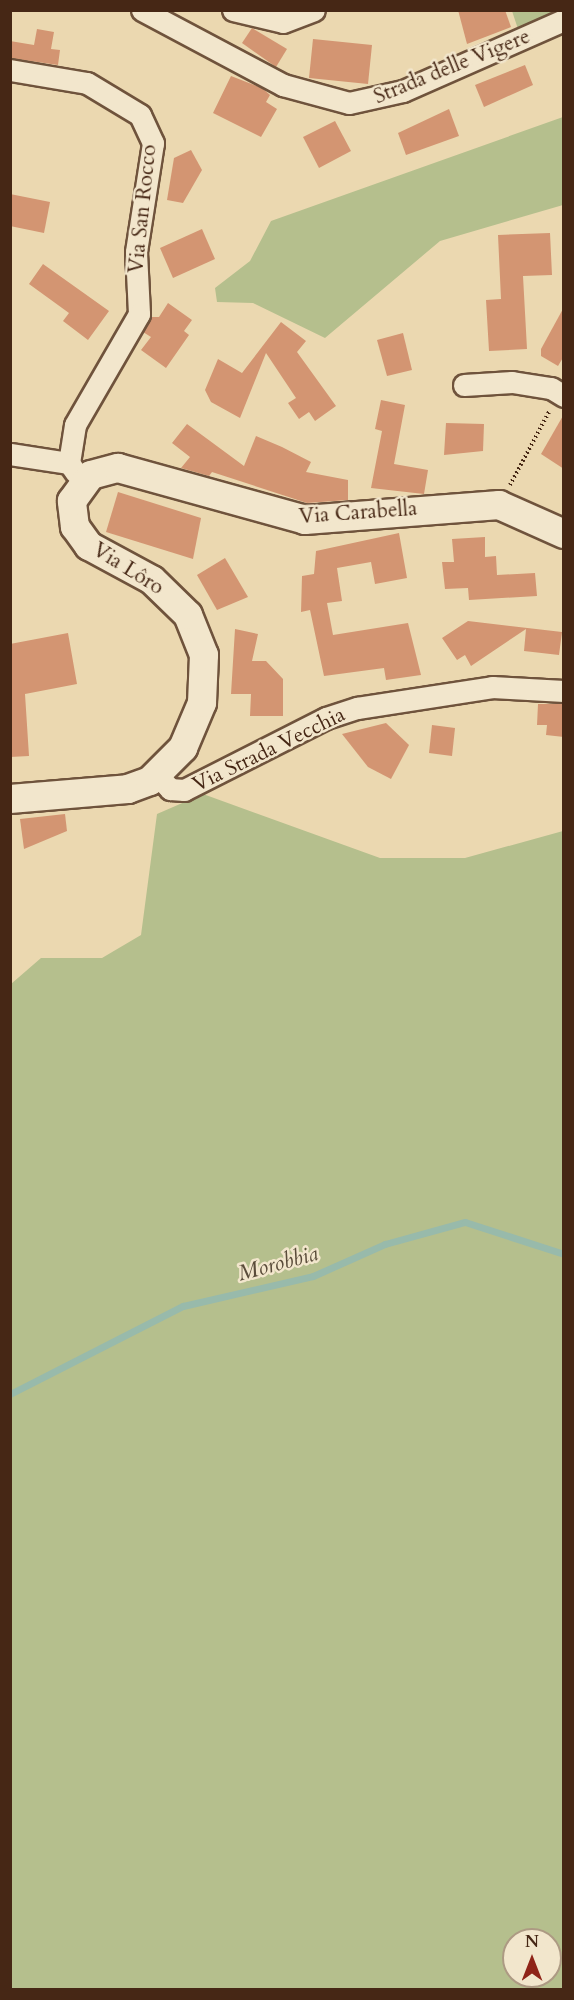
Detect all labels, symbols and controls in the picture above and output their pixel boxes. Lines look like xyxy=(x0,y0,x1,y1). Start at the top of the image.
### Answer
street label: Strada delle Vigere xyxy=(370,24,534,110)
street label: Via San Rocco xyxy=(124,143,162,275)
street label: Via Carabella xyxy=(298,496,418,530)
street label: Via Lôro xyxy=(88,537,168,601)
street label: Via Strada Vecchia xyxy=(189,702,349,798)
water label: Morobbia xyxy=(235,1241,321,1287)
north arrow xyxy=(502,1928,562,1988)
text: N xyxy=(525,1931,539,1953)

